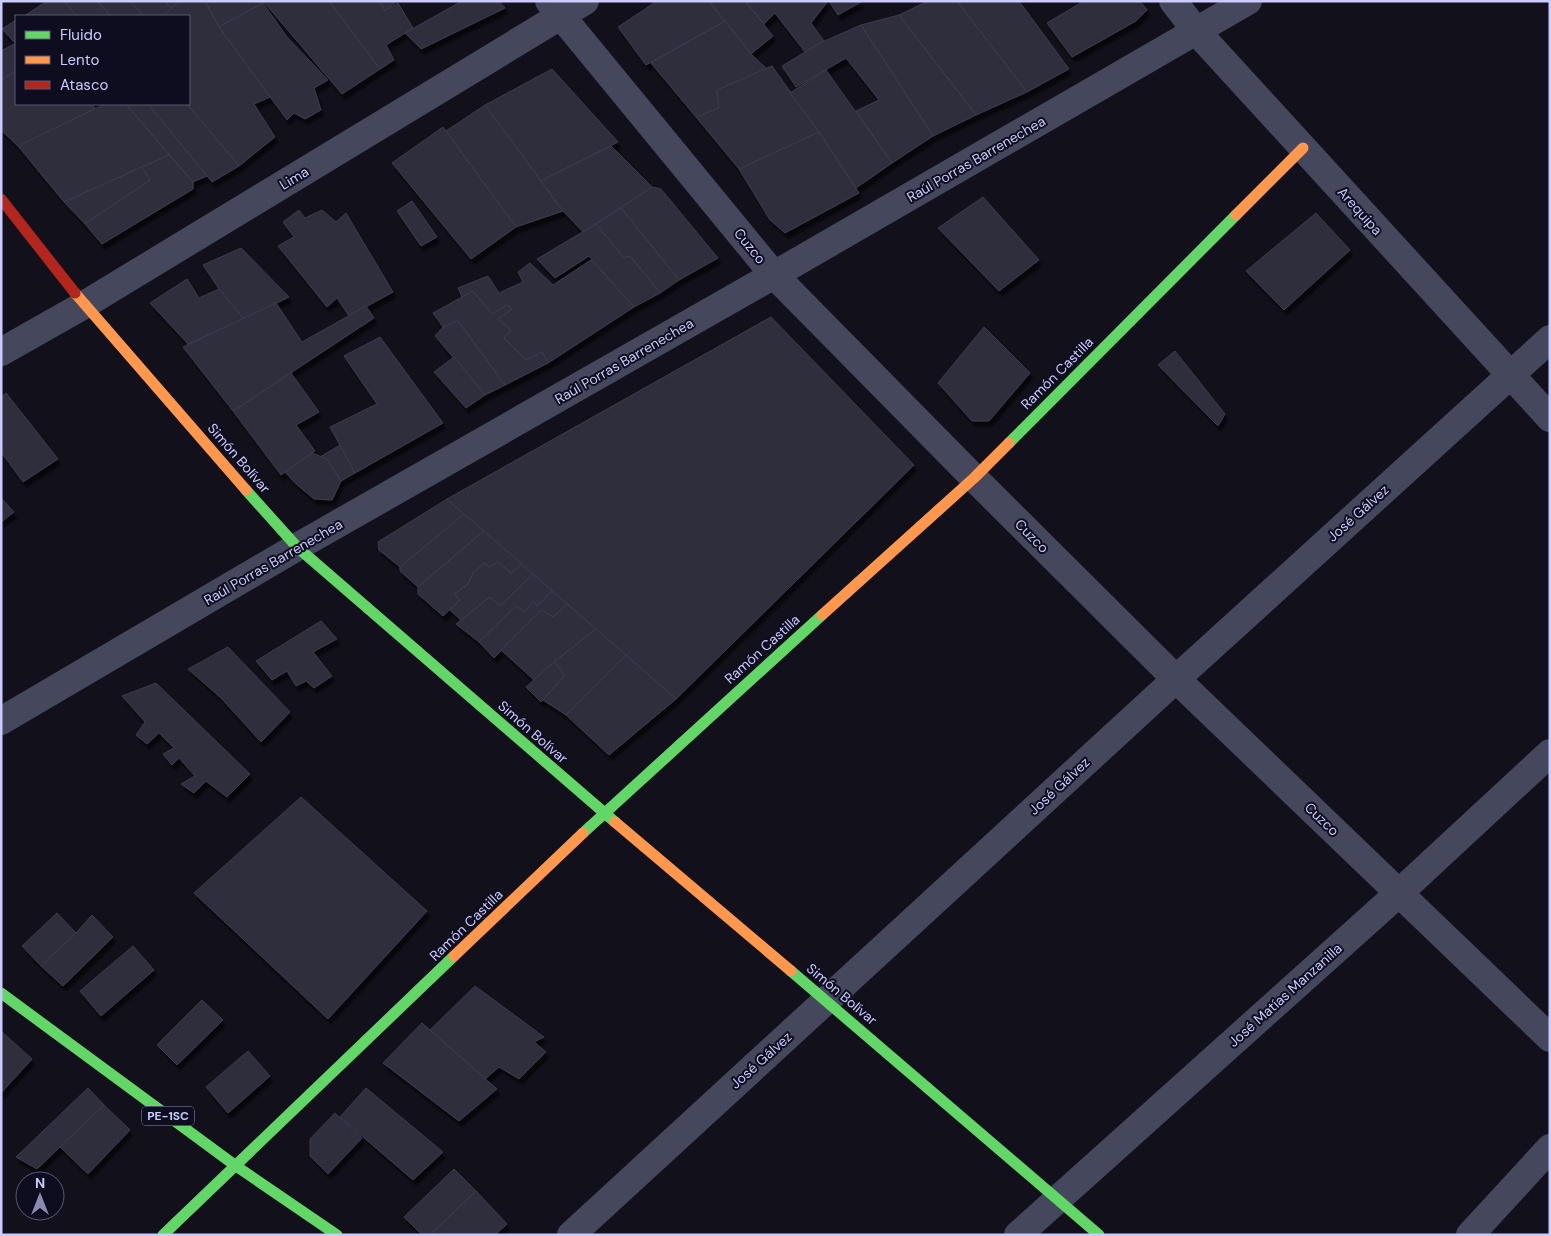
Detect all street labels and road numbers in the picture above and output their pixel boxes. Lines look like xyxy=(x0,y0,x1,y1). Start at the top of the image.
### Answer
street label: Raúl Porras Barrenechea xyxy=(903,112,1049,206)
street label: Lima xyxy=(276,162,312,194)
street label: Arequipa xyxy=(1334,183,1386,239)
street label: Cuzco xyxy=(730,224,770,268)
street label: Raúl Porras Barrenechea xyxy=(551,314,697,408)
street label: Ramón Castilla xyxy=(1017,333,1097,413)
street label: Simón Bolívar xyxy=(204,419,274,497)
street label: José Gálvez xyxy=(1323,481,1393,545)
street label: Raúl Porras Barrenechea xyxy=(200,515,346,609)
street label: Cuzco xyxy=(1011,515,1053,557)
street label: Ramón Castilla xyxy=(721,610,803,688)
street label: Simón Bolívar xyxy=(494,697,572,767)
street label: José Gálvez xyxy=(1025,753,1093,819)
street label: Cuzco xyxy=(1301,798,1343,840)
street label: Ramón Castilla xyxy=(425,885,507,965)
street label: José Matías Manzanilla xyxy=(1224,939,1346,1051)
street label: Simón Bolívar xyxy=(803,959,881,1029)
street label: José Gálvez xyxy=(726,1028,796,1092)
road number: PE-1SC xyxy=(142,1106,194,1126)

